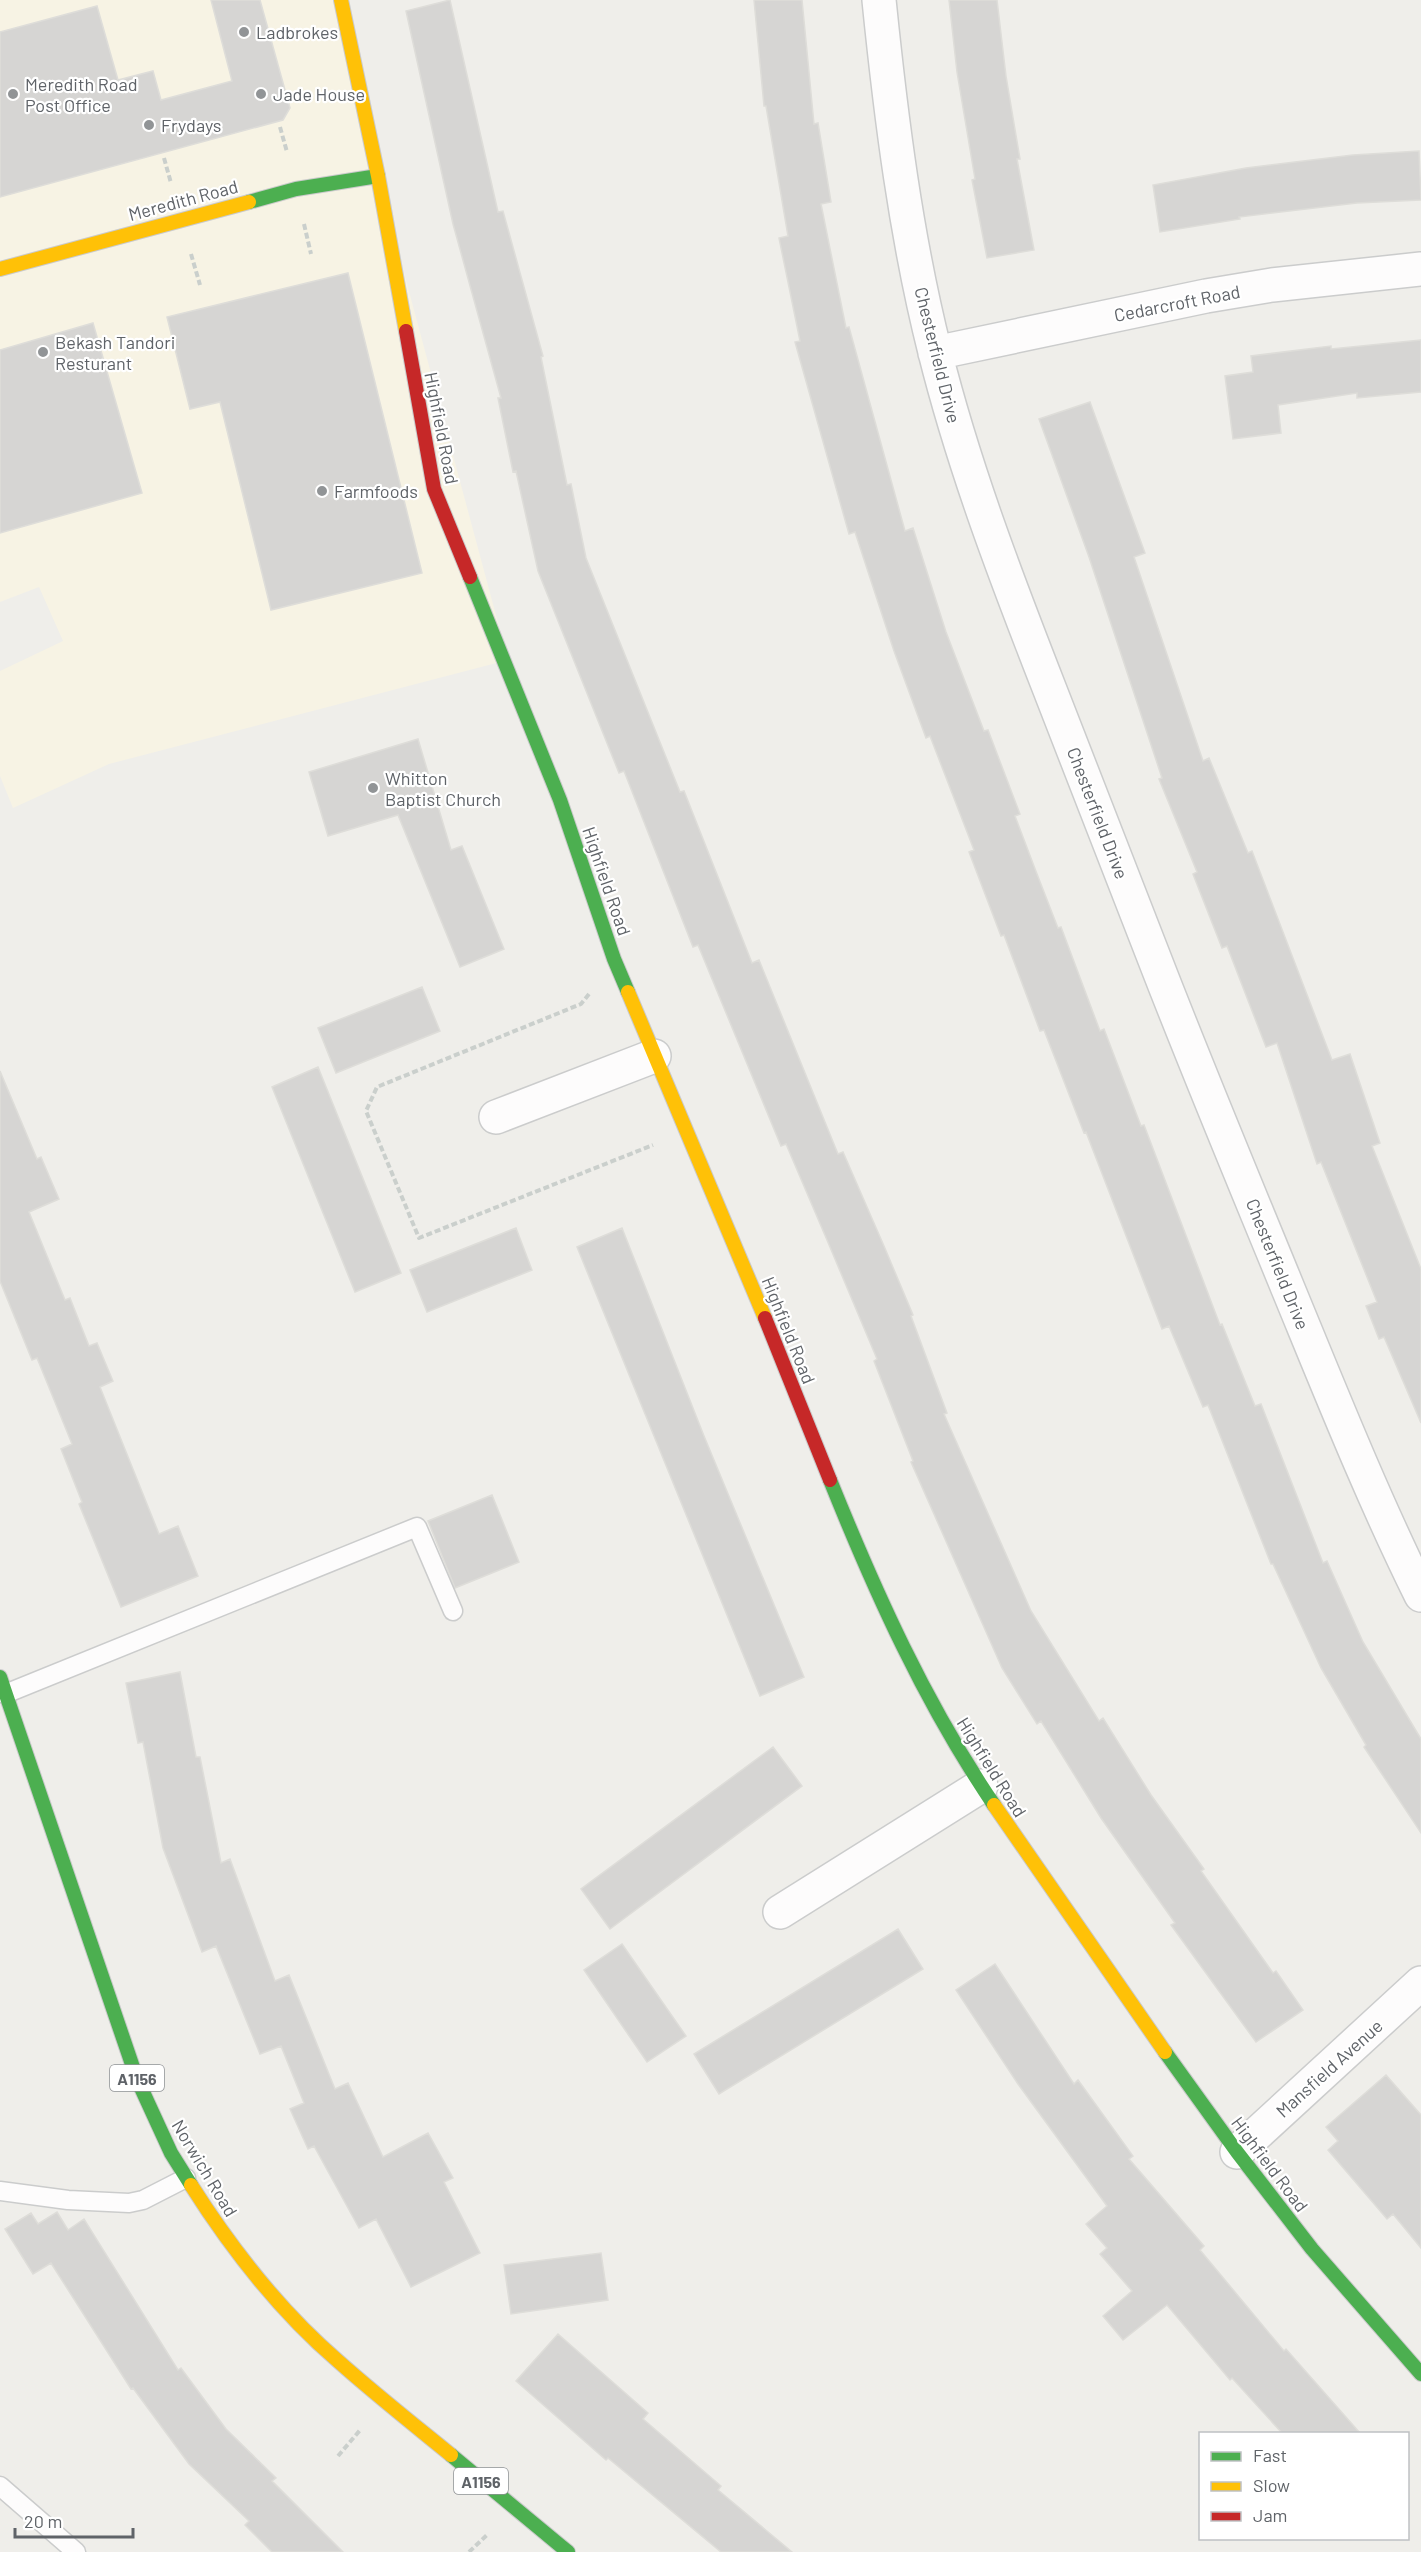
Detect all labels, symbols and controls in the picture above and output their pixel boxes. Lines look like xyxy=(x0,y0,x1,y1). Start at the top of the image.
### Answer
place label: Ladbrokes xyxy=(256,21,338,43)
marker: Ladbrokes xyxy=(237,25,251,39)
place label: Meredith Road Post Office xyxy=(25,73,138,116)
place label: Jade House xyxy=(273,83,365,105)
marker: Meredith Road Post Office xyxy=(6,87,20,101)
marker: Jade House xyxy=(254,87,268,101)
place label: Frydays xyxy=(161,114,221,136)
marker: Frydays xyxy=(142,118,156,132)
street label: Meredith Road xyxy=(126,175,240,225)
street label: Cedarcroft Road xyxy=(1112,280,1242,326)
street label: Chesterfield Drive xyxy=(910,285,966,425)
place label: Bekash Tandori Resturant xyxy=(55,331,175,374)
marker: Bekash Tandori Resturant xyxy=(36,345,50,359)
street label: Highfield Road xyxy=(420,370,464,486)
place label: Farmfoods xyxy=(334,480,418,502)
marker: Farmfoods xyxy=(315,484,329,498)
street label: Chesterfield Drive xyxy=(1063,744,1133,882)
place label: Whitton Baptist Church xyxy=(385,767,501,810)
marker: Whitton Baptist Church xyxy=(366,781,380,795)
street label: Highfield Road xyxy=(578,824,636,938)
street label: Chesterfield Drive xyxy=(1242,1195,1314,1333)
street label: Highfield Road xyxy=(758,1273,820,1387)
street label: Highfield Road xyxy=(953,1713,1031,1821)
street label: Mansfield Avenue xyxy=(1271,2014,1387,2122)
road number: A1156 xyxy=(110,2065,164,2091)
street label: Highfield Road xyxy=(1227,2112,1313,2216)
street label: Norwich Road xyxy=(167,2116,243,2220)
legend xyxy=(1199,2432,1409,2540)
text: Fast xyxy=(1253,2444,1287,2466)
road number: A1156 xyxy=(454,2468,508,2494)
text: Slow xyxy=(1253,2474,1290,2496)
scale bar xyxy=(15,2501,134,2539)
text: Jam xyxy=(1253,2504,1287,2526)
text: 20 m xyxy=(24,2510,62,2532)

